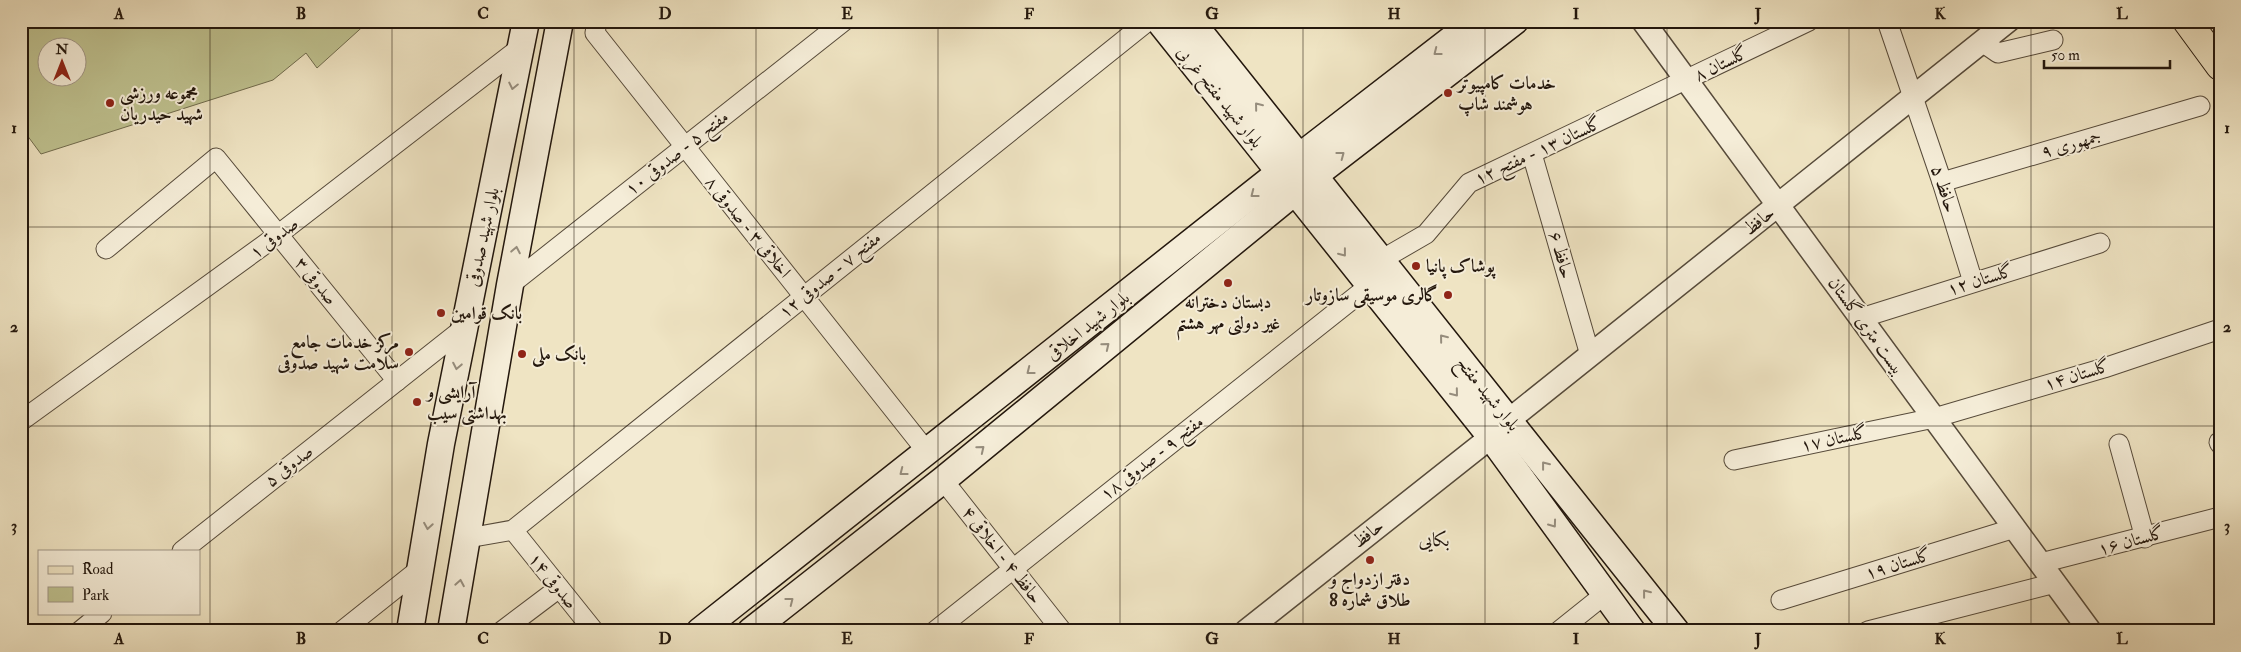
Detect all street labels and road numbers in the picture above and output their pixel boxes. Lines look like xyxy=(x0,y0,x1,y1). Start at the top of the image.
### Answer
street label: بلوار شهید مفتح غربی xyxy=(1169,41,1268,155)
street label: گلستان ۸ xyxy=(1690,41,1752,87)
street label: مفتح ۵ - صدوقی ۱۰ xyxy=(621,105,736,204)
street label: گلستان ۱۳ - مفتح ۱۲ xyxy=(1471,111,1607,194)
street label: جمهوری ۹ xyxy=(2038,124,2104,164)
street label: حافظ ۵ xyxy=(1926,163,1962,215)
street label: اخلاقی ۳ - صدوقی ۸ xyxy=(700,171,796,283)
street label: بلوار شهید صدوقی xyxy=(461,185,505,289)
street label: حافظ xyxy=(1739,201,1779,241)
street label: صدوقی ۱ xyxy=(245,212,303,264)
street label: مفتح ۷ - صدوقی ۱۲ xyxy=(774,227,888,326)
street label: حافظ ۶ xyxy=(1543,229,1579,281)
street label: صدوقی ۳ xyxy=(290,252,342,310)
street label: گلستان ۱۲ xyxy=(1944,259,2016,301)
street label: بیست متری گلستان xyxy=(1823,272,1909,380)
street label: بلوار شهید اخلاقی xyxy=(1042,286,1134,366)
street label: بلوار شهید مفتح xyxy=(1448,352,1525,439)
street label: گلستان ۱۴ xyxy=(2041,354,2113,396)
street label: مفتح ۹ - صدوقی ۱۸ xyxy=(1096,410,1211,509)
street label: گلستان ۱۷ xyxy=(1798,421,1870,457)
street label: صدوقی ۵ xyxy=(260,440,318,492)
street label: حافظ ۴ - اخلاقی ۴ xyxy=(957,502,1047,608)
street label: حافظ xyxy=(1348,515,1388,553)
street label: گلستان ۱۶ xyxy=(2095,521,2167,561)
street label: گلستان ۱۹ xyxy=(1862,543,1934,585)
street label: صدوقی ۱۴ xyxy=(523,548,583,614)

